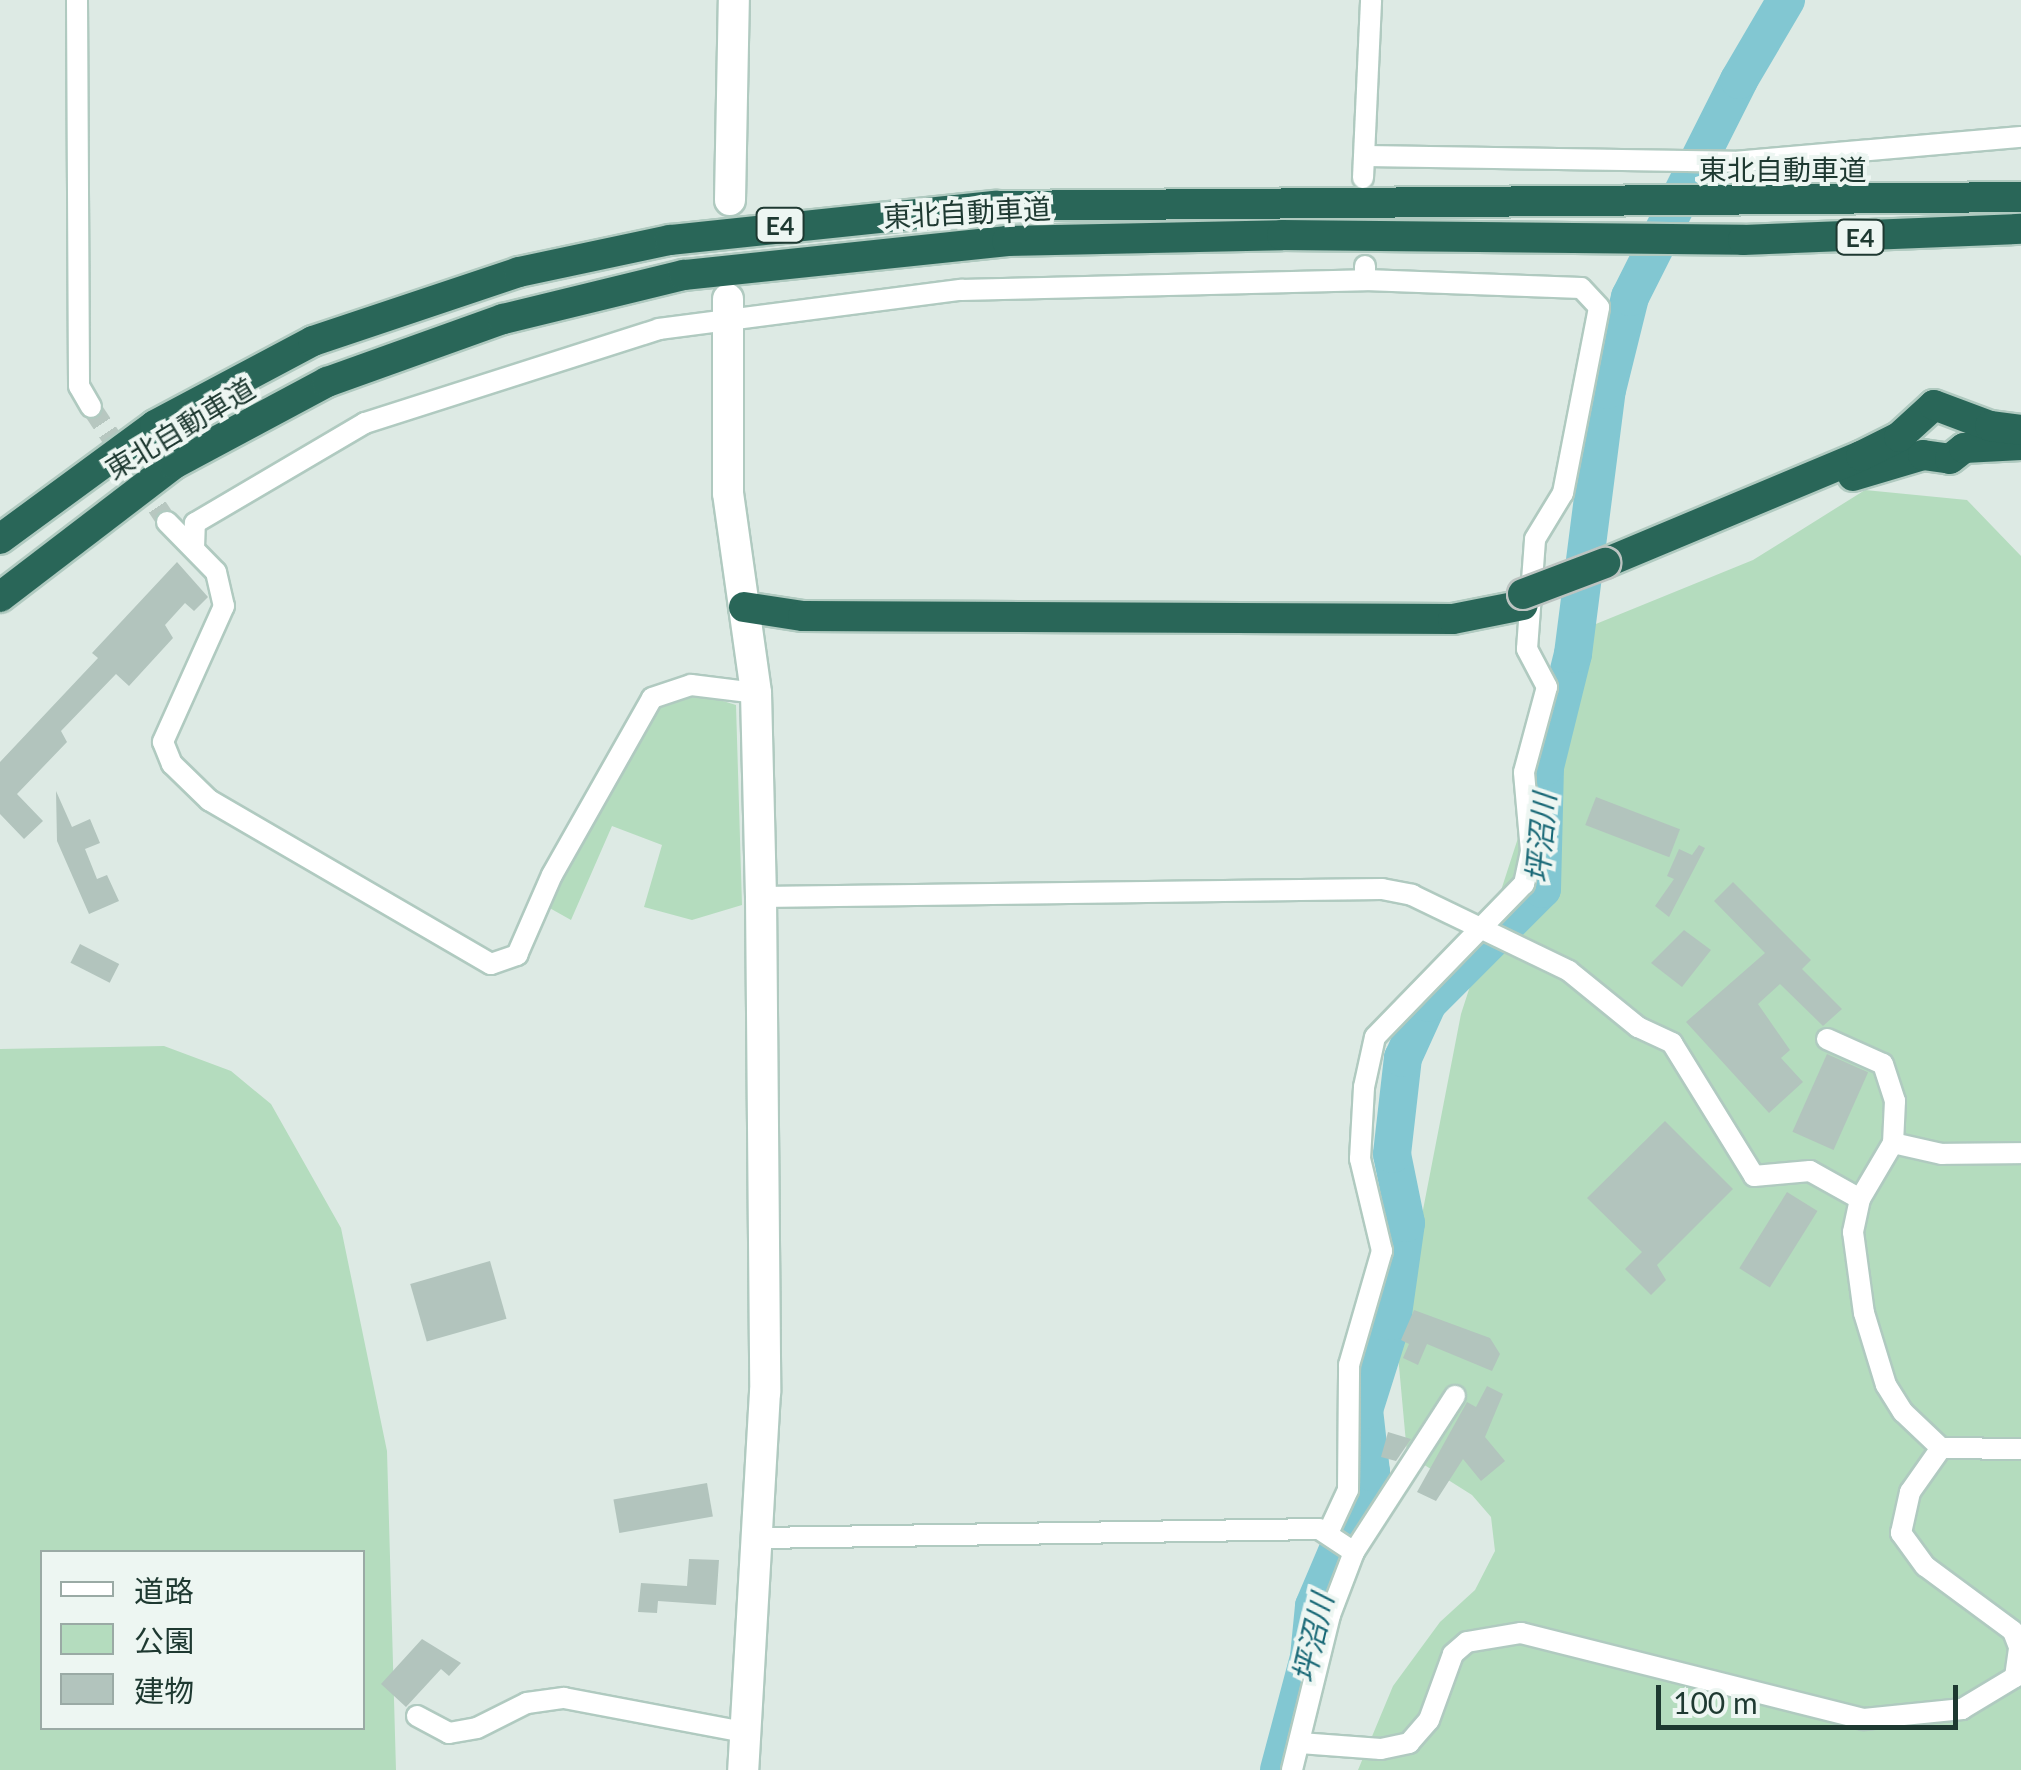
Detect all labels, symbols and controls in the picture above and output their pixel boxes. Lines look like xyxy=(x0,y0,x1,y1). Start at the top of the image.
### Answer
street label: 東北自動車道 xyxy=(1699,152,1867,186)
street label: 東北自動車道 xyxy=(882,191,1052,233)
road number: E4 xyxy=(755,205,805,245)
road number: E4 xyxy=(1835,217,1885,257)
street label: 東北自動車道 xyxy=(99,370,261,486)
water label: 坪沼川 xyxy=(1518,792,1562,884)
legend xyxy=(40,1550,365,1730)
text: 道路 xyxy=(134,1572,194,1608)
water label: 坪沼川 xyxy=(1284,1590,1340,1686)
text: 公園 xyxy=(134,1622,194,1658)
scale bar xyxy=(1661,1665,1964,1727)
text: 建物 xyxy=(134,1672,194,1708)
text: 100 m xyxy=(1673,1684,1758,1720)

